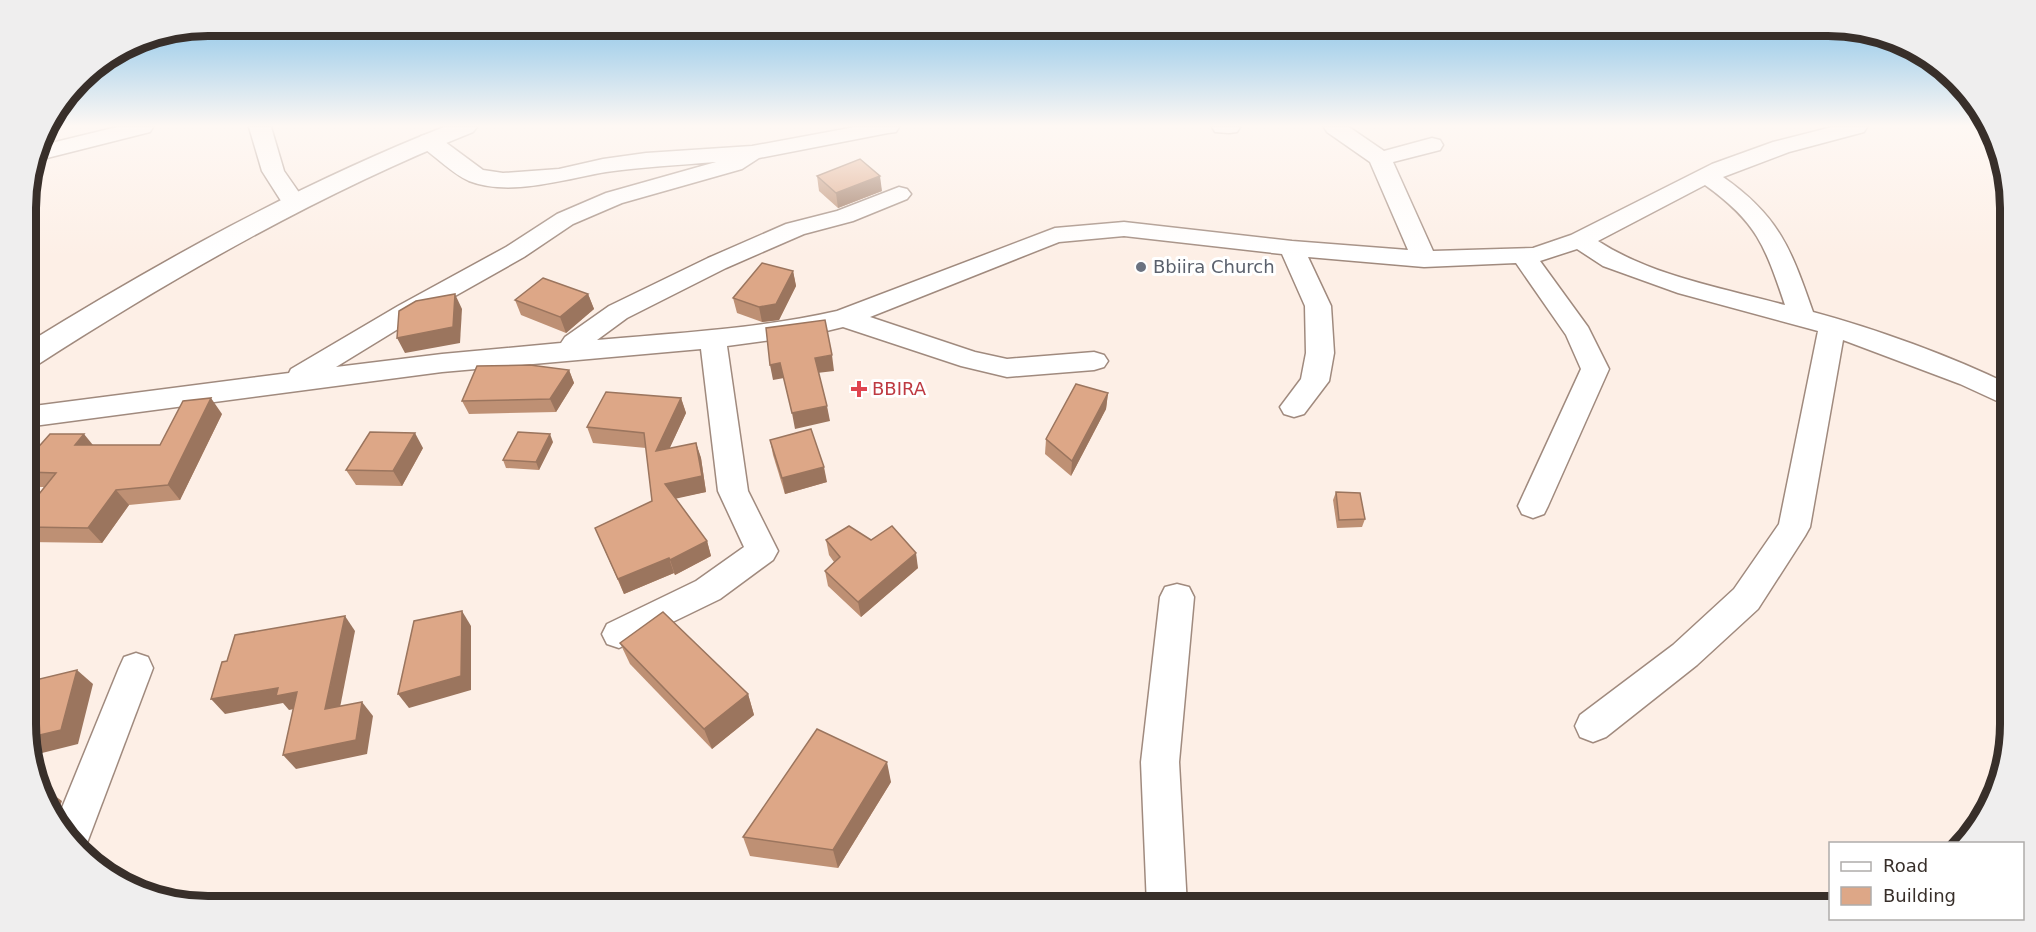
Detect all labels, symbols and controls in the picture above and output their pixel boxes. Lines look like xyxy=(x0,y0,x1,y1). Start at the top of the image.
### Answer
place label: Bbiira Church xyxy=(1153,256,1275,277)
marker: Bbiira Church xyxy=(1134,260,1148,274)
place label: BBIRA xyxy=(872,378,927,399)
marker: BBIRA xyxy=(850,380,868,398)
legend xyxy=(1829,842,2024,920)
text: Road xyxy=(1883,855,1928,876)
text: Building xyxy=(1883,885,1956,906)

